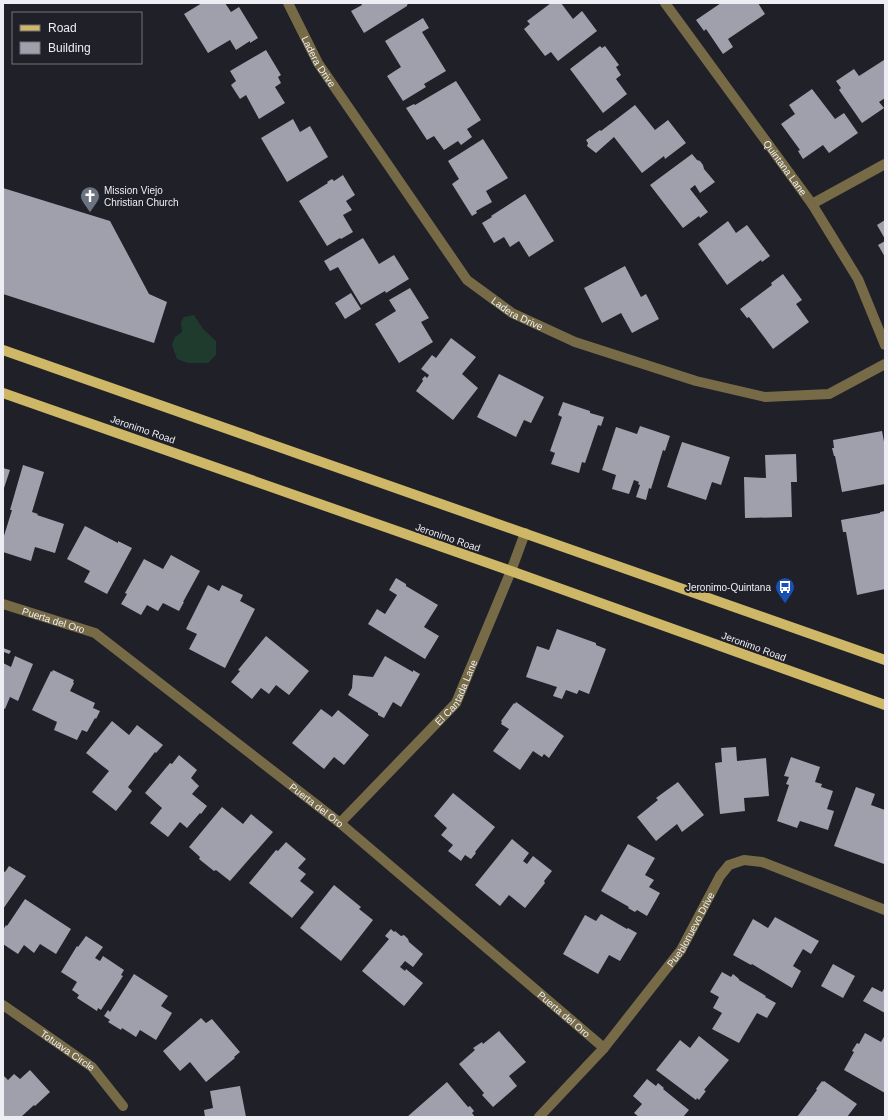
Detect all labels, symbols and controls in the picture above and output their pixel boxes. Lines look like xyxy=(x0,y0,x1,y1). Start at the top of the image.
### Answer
legend xyxy=(12,12,142,64)
text: Road xyxy=(48,21,77,35)
street label: Ladera Drive xyxy=(299,34,338,89)
text: Building xyxy=(48,41,91,55)
street label: Quintana Lane xyxy=(761,138,809,198)
church icon: Mission Viejo Christian Church xyxy=(79,185,101,213)
place label: Mission Viejo Christian Church xyxy=(104,185,178,208)
street label: Ladera Drive xyxy=(489,295,545,333)
street label: Jeronimo Road xyxy=(109,413,177,446)
street label: Jeronimo Road xyxy=(414,521,482,554)
bus stop icon: Jeronimo-Quintana xyxy=(774,576,796,604)
place label: Jeronimo-Quintana xyxy=(686,582,771,593)
street label: Puerta del Oro xyxy=(21,605,87,636)
street label: Jeronimo Road xyxy=(720,630,788,663)
street label: El Cantada Lane xyxy=(433,658,480,727)
street label: Puerta del Oro xyxy=(287,781,346,830)
street label: Pueblonuevo Drive xyxy=(665,890,717,969)
street label: Puerta del Oro xyxy=(535,989,592,1040)
street label: Totuava Circle xyxy=(38,1028,97,1073)

